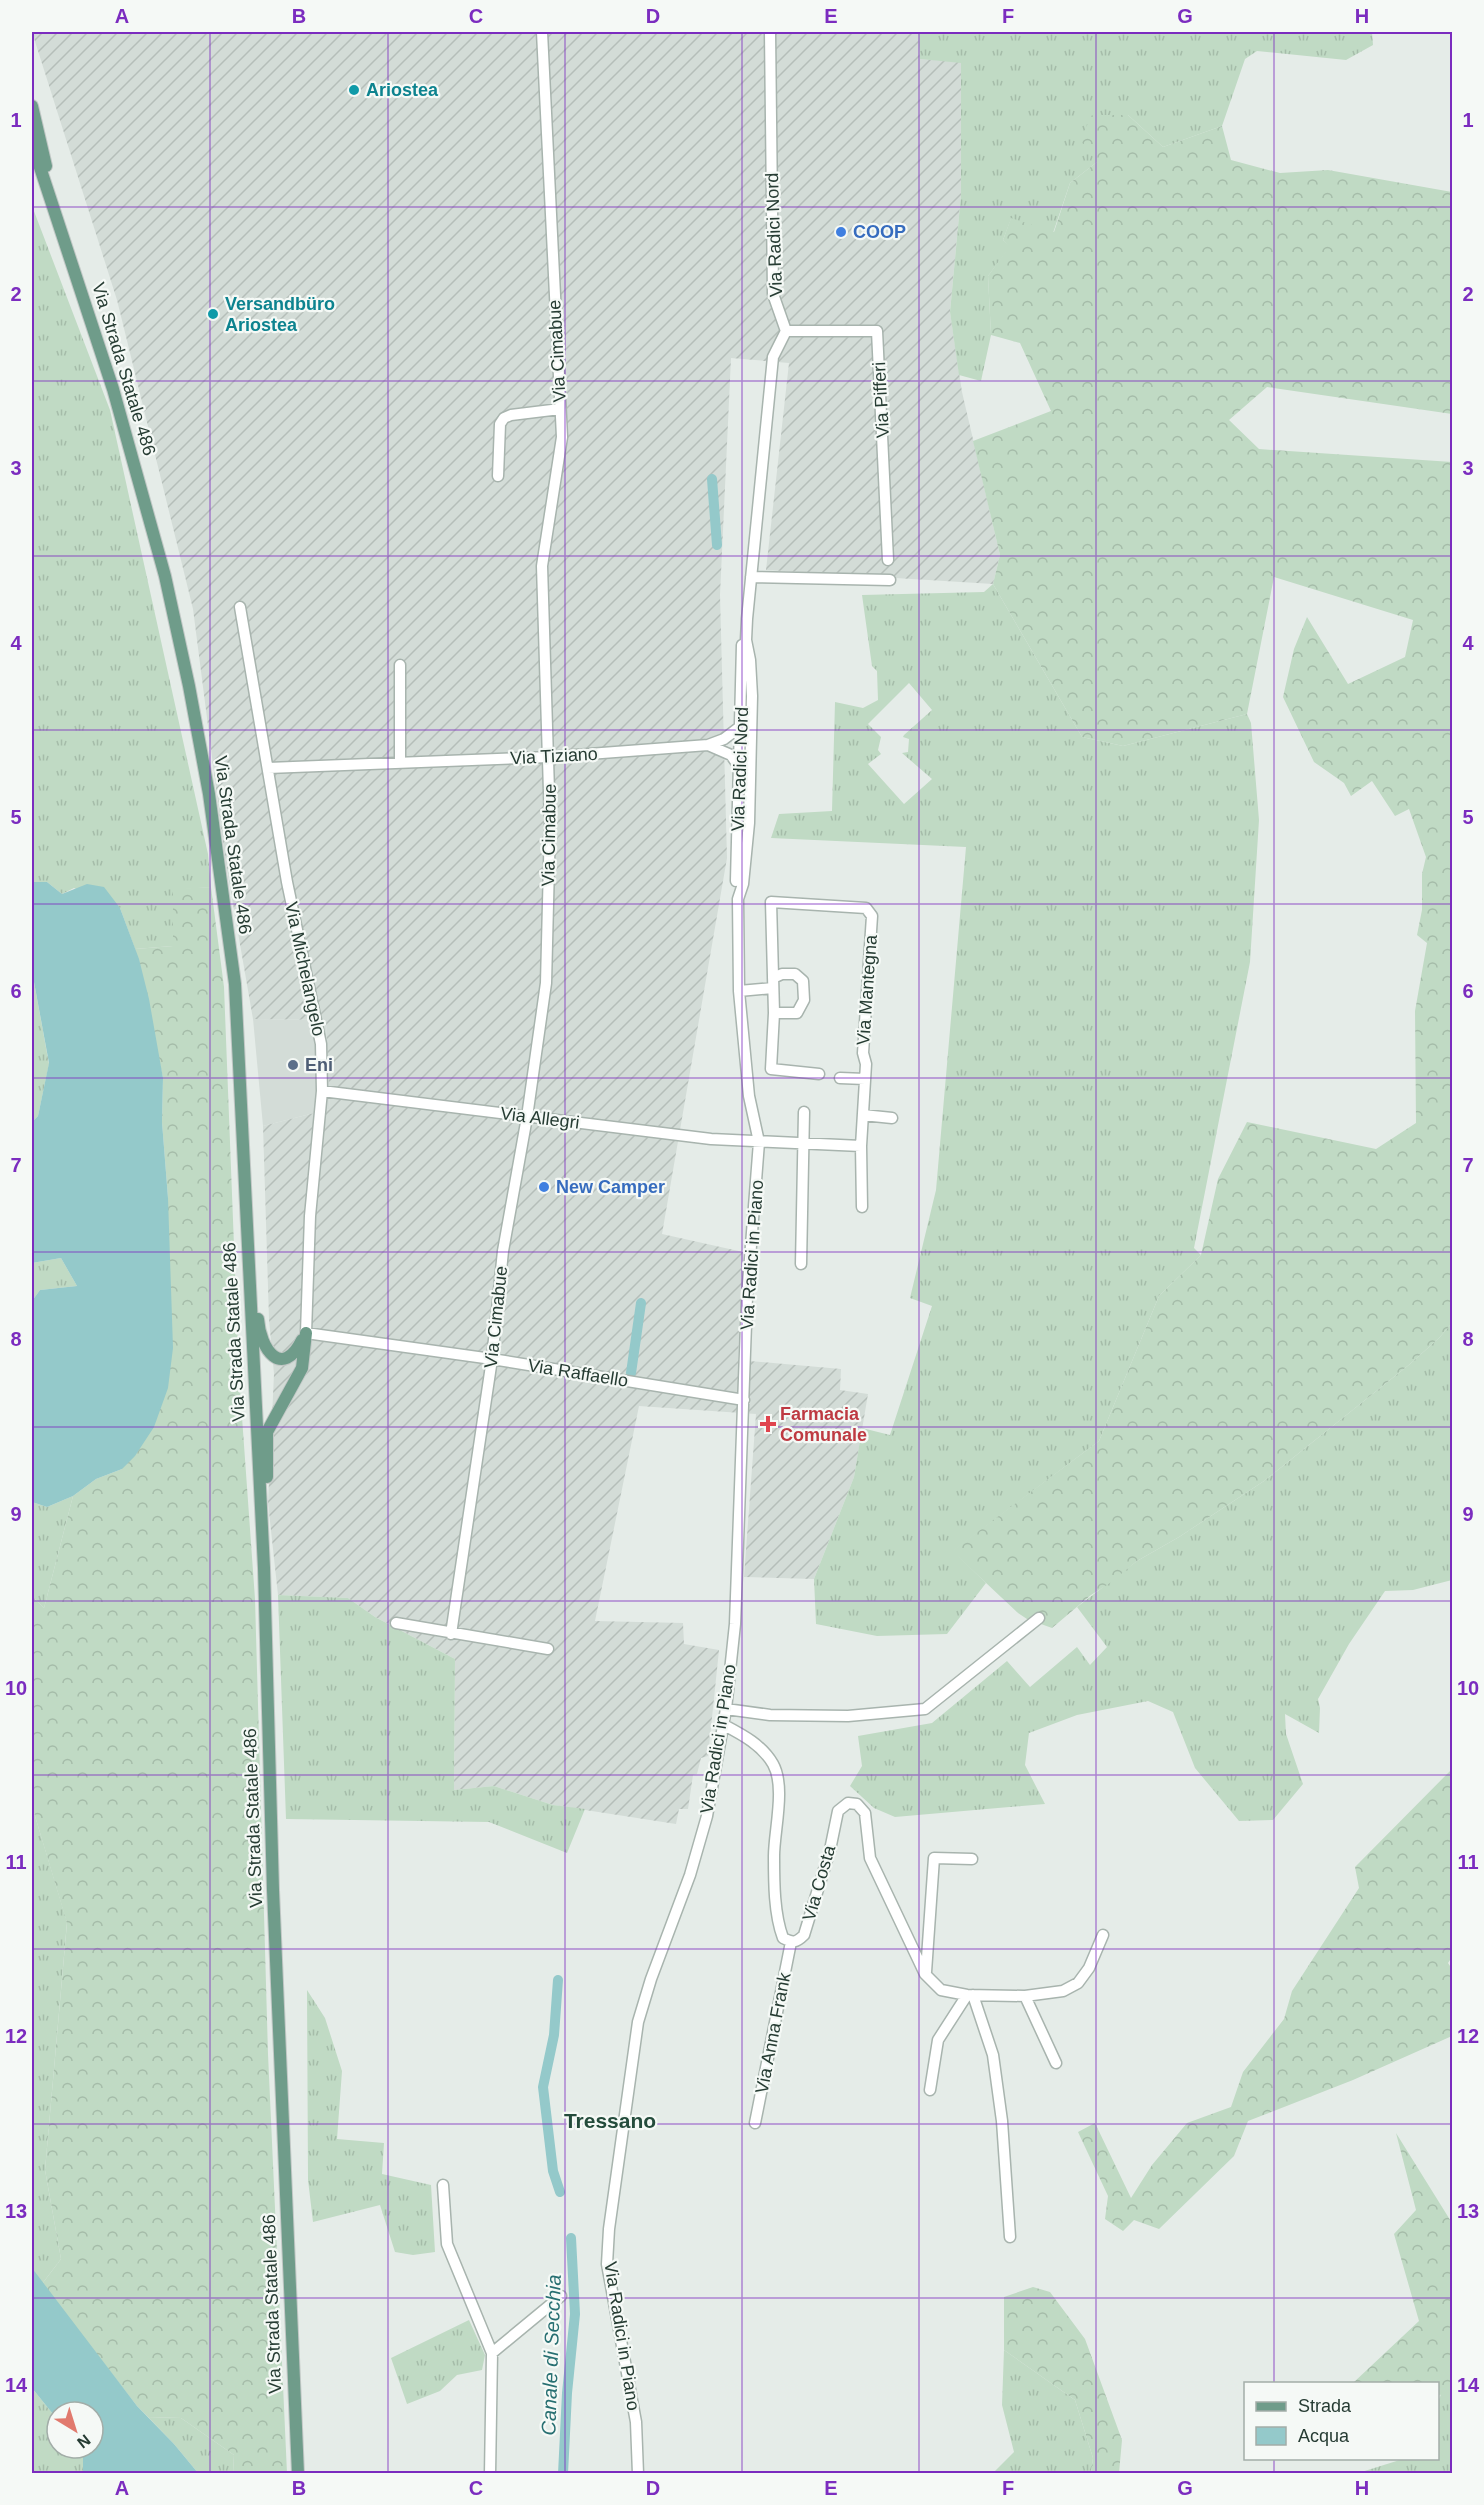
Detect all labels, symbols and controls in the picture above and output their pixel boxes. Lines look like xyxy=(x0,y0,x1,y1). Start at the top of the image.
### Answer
text: A xyxy=(115,5,129,27)
text: B xyxy=(292,5,306,27)
text: C xyxy=(469,5,483,27)
text: D xyxy=(646,5,660,27)
text: E xyxy=(824,5,838,27)
text: F xyxy=(1002,5,1014,27)
text: G xyxy=(1177,5,1193,27)
text: H xyxy=(1355,5,1369,27)
place label: Ariostea xyxy=(366,80,439,100)
marker: Ariostea xyxy=(347,83,361,97)
text: 1 xyxy=(10,109,22,131)
text: 1 xyxy=(1462,109,1474,131)
street label: Via Radici Nord xyxy=(762,172,786,298)
place label: COOP xyxy=(853,222,906,242)
marker: COOP xyxy=(834,225,848,239)
street label: Via Strada Statale 486 xyxy=(88,280,160,458)
text: 2 xyxy=(10,283,22,305)
text: 2 xyxy=(1462,283,1474,305)
place label: Versandbüro Ariostea xyxy=(225,294,335,335)
street label: Via Cimabue xyxy=(544,299,570,403)
marker: Versandbüro Ariostea xyxy=(206,307,220,321)
street label: Via Pifferi xyxy=(869,361,893,439)
text: 3 xyxy=(10,457,22,479)
text: 3 xyxy=(1462,457,1474,479)
text: 4 xyxy=(10,632,22,654)
text: 4 xyxy=(1462,632,1474,654)
street label: Via Radici Nord xyxy=(728,706,752,832)
street label: Via Tiziano xyxy=(510,744,598,768)
street label: Via Strada Statale 486 xyxy=(211,755,255,935)
street label: Via Cimabue xyxy=(538,783,560,887)
text: 5 xyxy=(10,806,22,828)
text: 5 xyxy=(1462,806,1474,828)
street label: Via Michelangelo xyxy=(281,900,329,1038)
street label: Via Mantegna xyxy=(853,933,881,1046)
text: 6 xyxy=(10,980,22,1002)
text: 6 xyxy=(1462,980,1474,1002)
place label: Eni xyxy=(305,1055,333,1075)
marker: Eni xyxy=(286,1058,300,1072)
street label: Via Allegri xyxy=(499,1103,581,1133)
text: 7 xyxy=(10,1154,22,1176)
text: 7 xyxy=(1462,1154,1474,1176)
place label: New Camper xyxy=(556,1177,665,1197)
street label: Via Radici in Piano xyxy=(737,1179,767,1331)
marker: New Camper xyxy=(537,1180,551,1194)
street label: Via Strada Statale 486 xyxy=(219,1242,249,1422)
street label: Via Cimabue xyxy=(481,1265,511,1369)
text: 8 xyxy=(10,1328,22,1350)
text: 8 xyxy=(1462,1328,1474,1350)
street label: Via Raffaello xyxy=(526,1355,630,1391)
place label: Farmacia Comunale xyxy=(780,1404,867,1445)
marker: Farmacia Comunale xyxy=(761,1417,775,1431)
text: 9 xyxy=(10,1503,22,1525)
text: 9 xyxy=(1462,1503,1474,1525)
street label: Via Radici in Piano xyxy=(696,1663,740,1815)
text: 10 xyxy=(5,1677,27,1699)
text: 10 xyxy=(1457,1677,1479,1699)
street label: Via Strada Statale 486 xyxy=(240,1728,266,1908)
street label: Via Costa xyxy=(799,1842,840,1923)
text: 11 xyxy=(5,1851,27,1873)
text: 11 xyxy=(1457,1851,1479,1873)
street label: Via Anna Frank xyxy=(751,1970,795,2095)
text: 12 xyxy=(5,2025,27,2047)
text: 12 xyxy=(1457,2025,1479,2047)
district label: Tressano xyxy=(564,2109,656,2132)
text: 13 xyxy=(5,2200,27,2222)
text: 13 xyxy=(1457,2200,1479,2222)
street label: Via Strada Statale 486 xyxy=(259,2214,285,2394)
street label: Via Radici in Piano xyxy=(600,2260,644,2412)
water label: Canale di Secchia xyxy=(537,2274,565,2436)
text: 14 xyxy=(5,2374,28,2396)
text: 14 xyxy=(1457,2374,1480,2396)
legend xyxy=(1244,2382,1439,2460)
text: Strada xyxy=(1298,2396,1352,2416)
north arrow xyxy=(45,2400,105,2460)
text: Acqua xyxy=(1298,2426,1350,2446)
text: N xyxy=(74,2431,94,2452)
text: A xyxy=(115,2477,129,2499)
text: B xyxy=(292,2477,306,2499)
text: C xyxy=(469,2477,483,2499)
text: D xyxy=(646,2477,660,2499)
text: E xyxy=(824,2477,838,2499)
text: F xyxy=(1002,2477,1014,2499)
text: G xyxy=(1177,2477,1193,2499)
text: H xyxy=(1355,2477,1369,2499)

